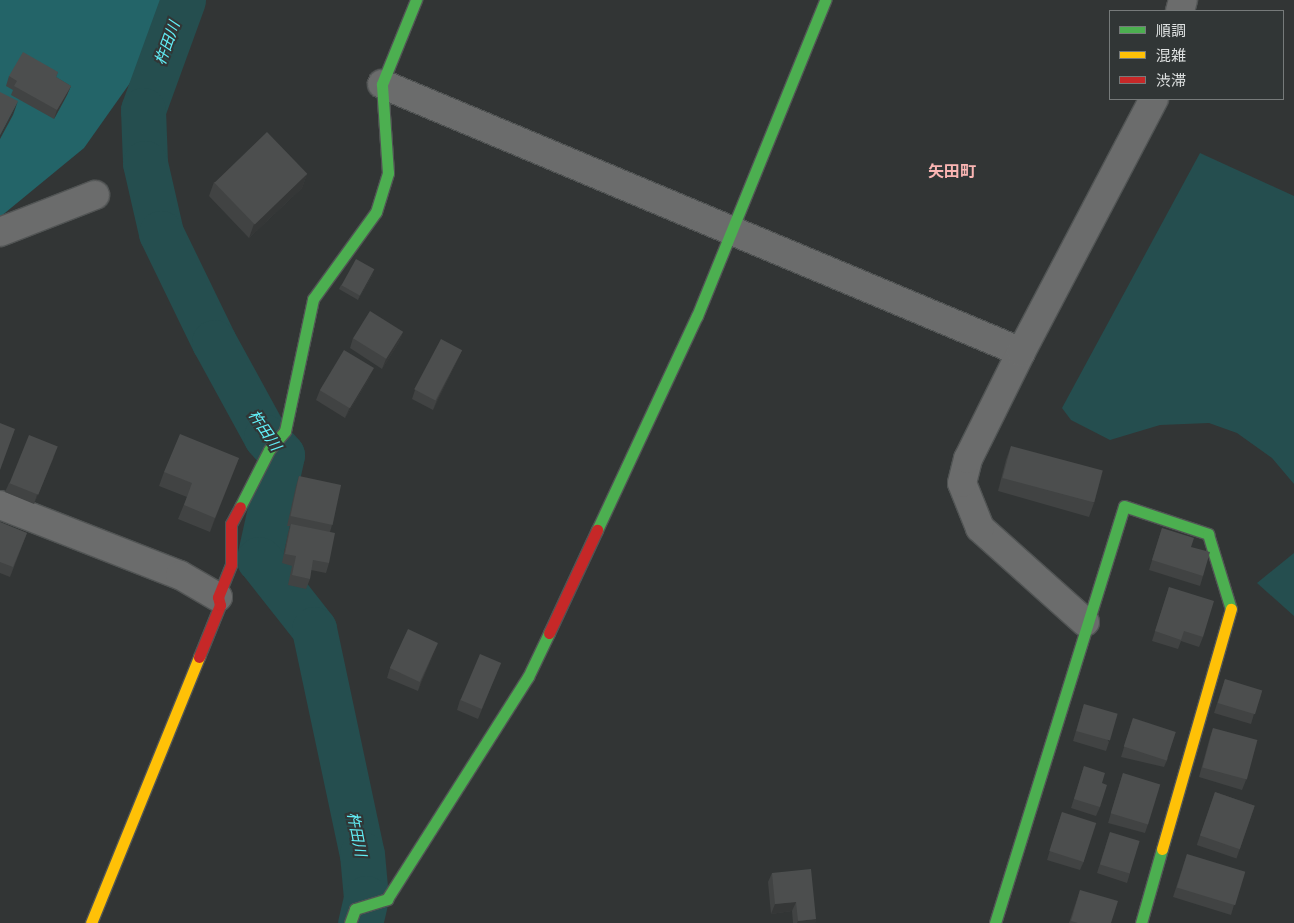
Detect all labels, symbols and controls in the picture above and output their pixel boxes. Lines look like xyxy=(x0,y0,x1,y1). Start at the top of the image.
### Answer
legend xyxy=(1109,10,1284,100)
water label: 杵田川 xyxy=(151,19,183,67)
text: 順調 xyxy=(1156,22,1186,39)
text: 混雑 xyxy=(1156,47,1186,64)
text: 渋滞 xyxy=(1156,72,1186,89)
district label: 矢田町 xyxy=(928,161,976,181)
water label: 杵田川 xyxy=(245,406,285,454)
water label: 杵田川 xyxy=(344,810,370,858)

